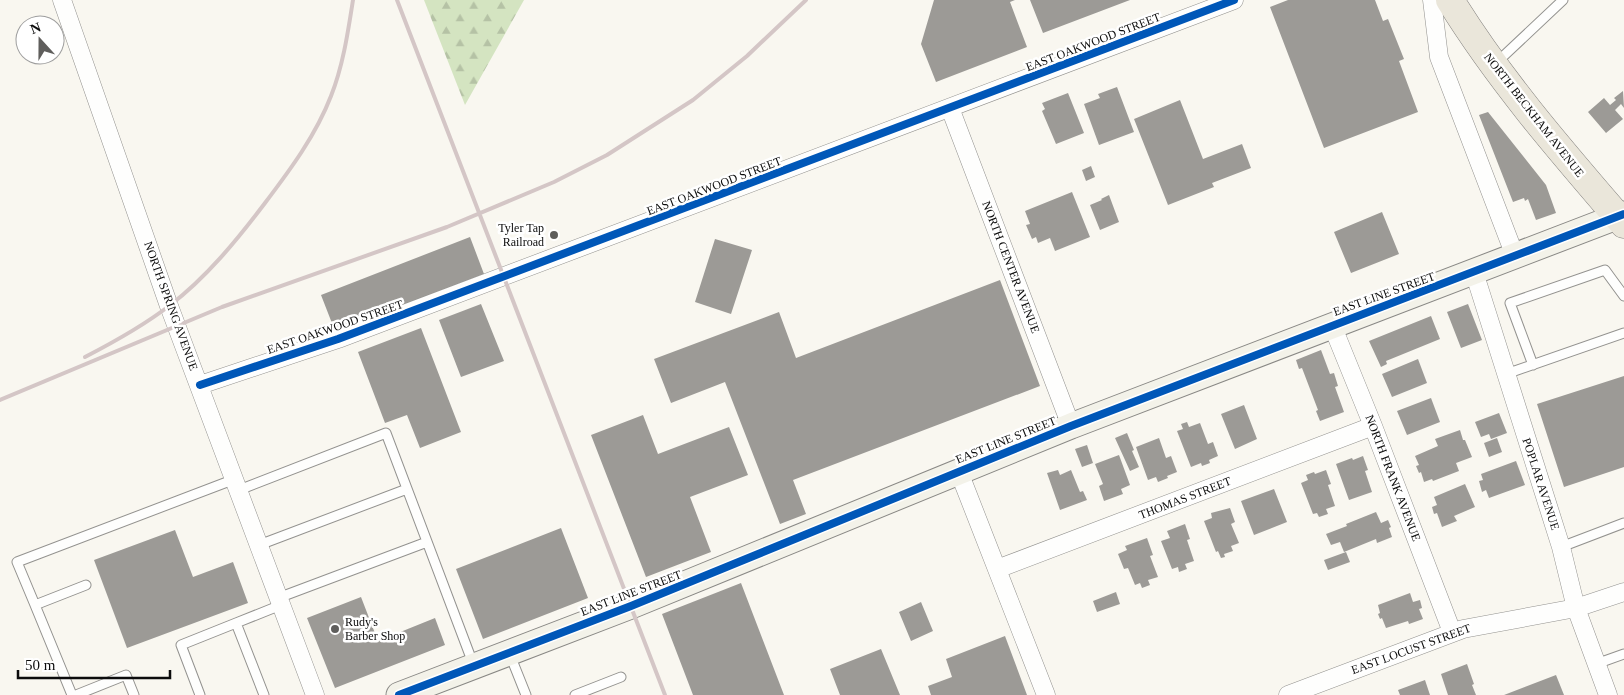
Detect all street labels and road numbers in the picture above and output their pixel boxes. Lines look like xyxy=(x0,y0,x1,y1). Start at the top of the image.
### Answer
street label: EAST OAKWOOD STREET xyxy=(1024,10,1163,74)
street label: NORTH BECKHAM AVENUE xyxy=(1481,50,1587,180)
street label: EAST OAKWOOD STREET xyxy=(645,154,784,218)
street label: NORTH CENTER AVENUE xyxy=(979,199,1043,335)
street label: NORTH SPRING AVENUE xyxy=(141,240,201,372)
street label: EAST LINE STREET xyxy=(1331,269,1437,319)
street label: EAST OAKWOOD STREET xyxy=(265,297,406,357)
street label: EAST LINE STREET xyxy=(954,413,1059,467)
street label: NORTH FRANK AVENUE xyxy=(1362,413,1424,543)
street label: POPLAR AVENUE xyxy=(1519,436,1563,532)
street label: THOMAS STREET xyxy=(1137,474,1234,522)
street label: EAST LINE STREET xyxy=(578,567,684,619)
street label: EAST LOCUST STREET xyxy=(1349,621,1473,677)

